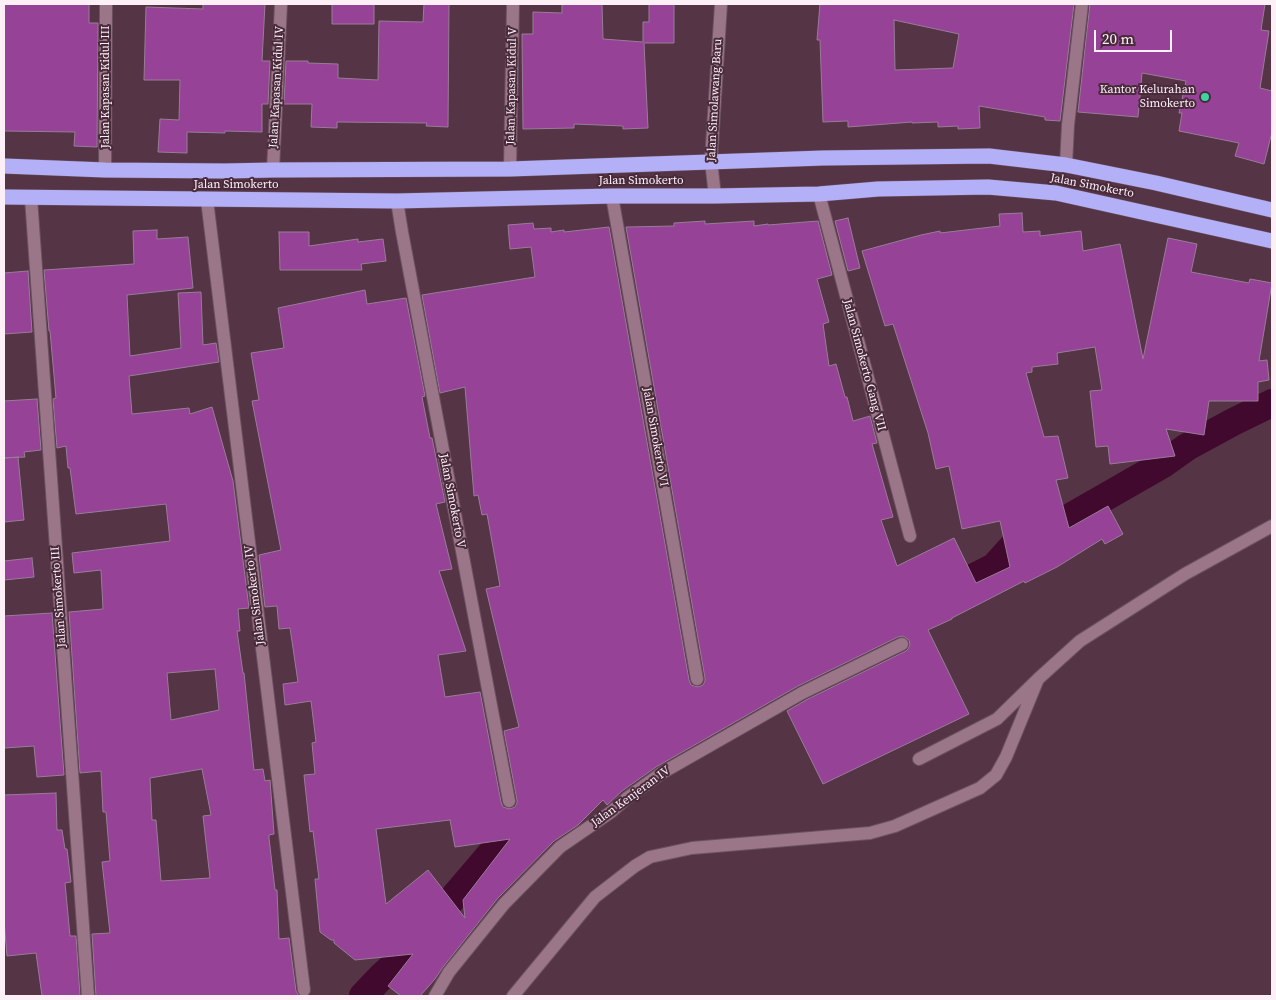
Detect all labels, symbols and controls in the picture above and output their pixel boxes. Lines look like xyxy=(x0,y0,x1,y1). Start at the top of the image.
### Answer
scale bar xyxy=(1096,20,1174,52)
street label: Jalan Kapasan Kidul III xyxy=(99,25,113,149)
street label: Jalan Kapasan Kidul IV xyxy=(267,26,287,148)
street label: Jalan Kapasan Kidul V xyxy=(504,27,520,145)
text: 20 m xyxy=(1102,28,1134,49)
street label: Jalan Simolawang Baru xyxy=(705,38,725,162)
place label: Kantor Kelurahan Simokerto xyxy=(1100,83,1195,111)
marker: Kantor Kelurahan Simokerto xyxy=(1199,91,1211,103)
street label: Jalan Simokerto xyxy=(1049,171,1135,201)
street label: Jalan Simokerto xyxy=(598,174,684,188)
street label: Jalan Simokerto xyxy=(193,178,279,192)
street label: Jalan Simokerto Gang VII xyxy=(840,298,888,432)
street label: Jalan Simokerto VI xyxy=(639,386,671,488)
street label: Jalan Simokerto V xyxy=(436,453,468,549)
street label: Jalan Simokerto IV xyxy=(242,544,268,646)
street label: Jalan Simokerto III xyxy=(48,546,70,648)
street label: Jalan Kenjeran IV xyxy=(589,764,673,830)

